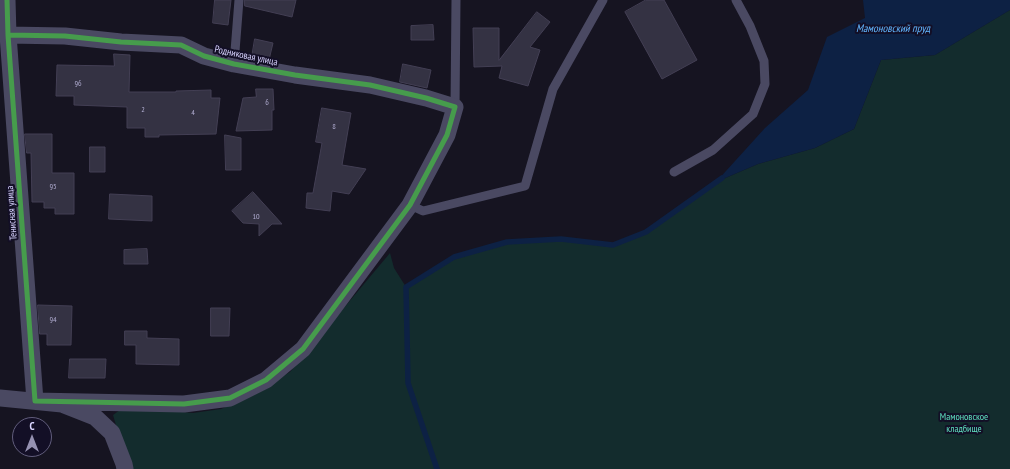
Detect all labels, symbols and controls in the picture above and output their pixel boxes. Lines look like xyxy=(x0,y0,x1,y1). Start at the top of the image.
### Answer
water label: Мамоновский пруд xyxy=(856,22,930,36)
street label: Родниковая улица xyxy=(213,43,279,69)
house number: 96 xyxy=(74,79,82,89)
house number: 6 xyxy=(265,98,269,108)
house number: 2 xyxy=(141,105,145,115)
house number: 4 xyxy=(191,108,195,118)
house number: 8 xyxy=(332,122,336,132)
house number: 95 xyxy=(49,182,57,192)
street label: Тенисная улица xyxy=(4,185,20,241)
house number: 10 xyxy=(252,212,260,222)
house number: 94 xyxy=(49,315,57,325)
park label: Мамоновское кладбище xyxy=(940,411,988,434)
north arrow xyxy=(12,417,52,457)
text: С xyxy=(29,419,35,433)

